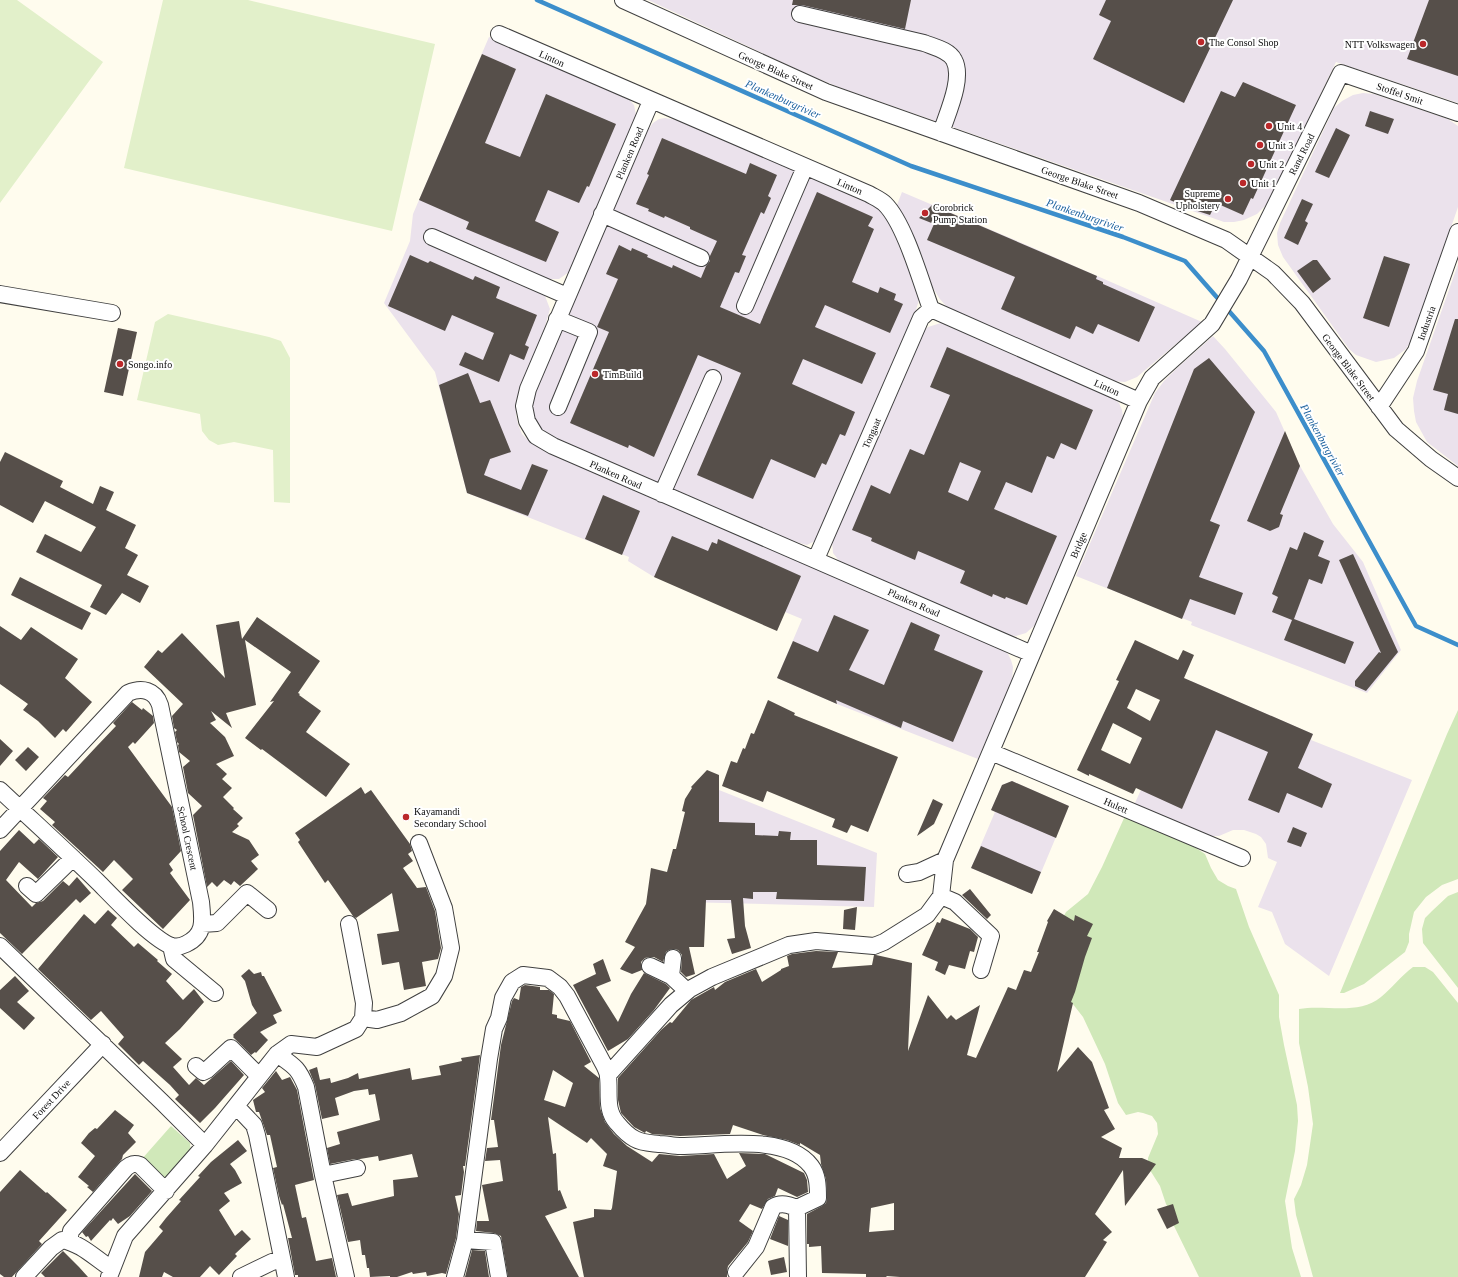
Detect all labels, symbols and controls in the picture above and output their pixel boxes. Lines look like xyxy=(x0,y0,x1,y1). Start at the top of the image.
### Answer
marker: The Consol Shop xyxy=(1196,37,1206,47)
place label: The Consol Shop xyxy=(1209,37,1278,48)
place label: NTT Volkswagen xyxy=(1345,39,1415,50)
marker: NTT Volkswagen xyxy=(1418,39,1428,49)
street label: Linton xyxy=(537,48,566,69)
street label: George Blake Street xyxy=(737,49,815,92)
water label: Plankenburgrivier xyxy=(743,77,823,121)
street label: Stoffel Smit xyxy=(1375,80,1425,107)
marker: Unit 4 xyxy=(1264,121,1274,131)
place label: Unit 4 xyxy=(1277,121,1302,132)
street label: Planken Road xyxy=(613,125,645,181)
street label: Rand Road xyxy=(1286,132,1316,177)
marker: Unit 3 xyxy=(1255,140,1265,150)
place label: Unit 3 xyxy=(1268,140,1293,151)
marker: Unit 2 xyxy=(1246,159,1256,169)
place label: Unit 2 xyxy=(1259,159,1284,170)
street label: George Blake Street xyxy=(1040,164,1120,201)
street label: Linton xyxy=(835,176,864,197)
marker: Unit 1 xyxy=(1238,178,1248,188)
place label: Unit 1 xyxy=(1251,178,1276,189)
place label: Supreme Upholstery xyxy=(1176,188,1221,211)
marker: Supreme Upholstery xyxy=(1223,194,1233,204)
water label: Plankenburgrivier xyxy=(1044,196,1126,234)
place label: Corobrick Pump Station xyxy=(933,202,987,225)
marker: Corobrick Pump Station xyxy=(920,208,930,218)
street label: Industria xyxy=(1415,304,1438,342)
street label: George Blake Street xyxy=(1320,332,1377,403)
marker: Songo.info xyxy=(115,359,125,369)
place label: Songo.info xyxy=(128,359,172,370)
marker: TimBuild xyxy=(590,369,600,379)
place label: TimBuild xyxy=(603,369,642,380)
street label: Linton xyxy=(1092,377,1121,398)
water label: Plankenburgrivier xyxy=(1298,401,1348,479)
street label: Tongaat xyxy=(860,416,883,450)
street label: Planken Road xyxy=(588,458,644,491)
street label: Bridge xyxy=(1068,530,1089,560)
street label: Planken Road xyxy=(886,586,942,619)
street label: Hulett xyxy=(1102,796,1130,815)
street label: School Crescent xyxy=(175,805,200,871)
place label: Kayamandi Secondary School xyxy=(414,806,487,829)
marker: Kayamandi Secondary School xyxy=(401,812,411,822)
street label: Forest Drive xyxy=(30,1077,73,1121)

